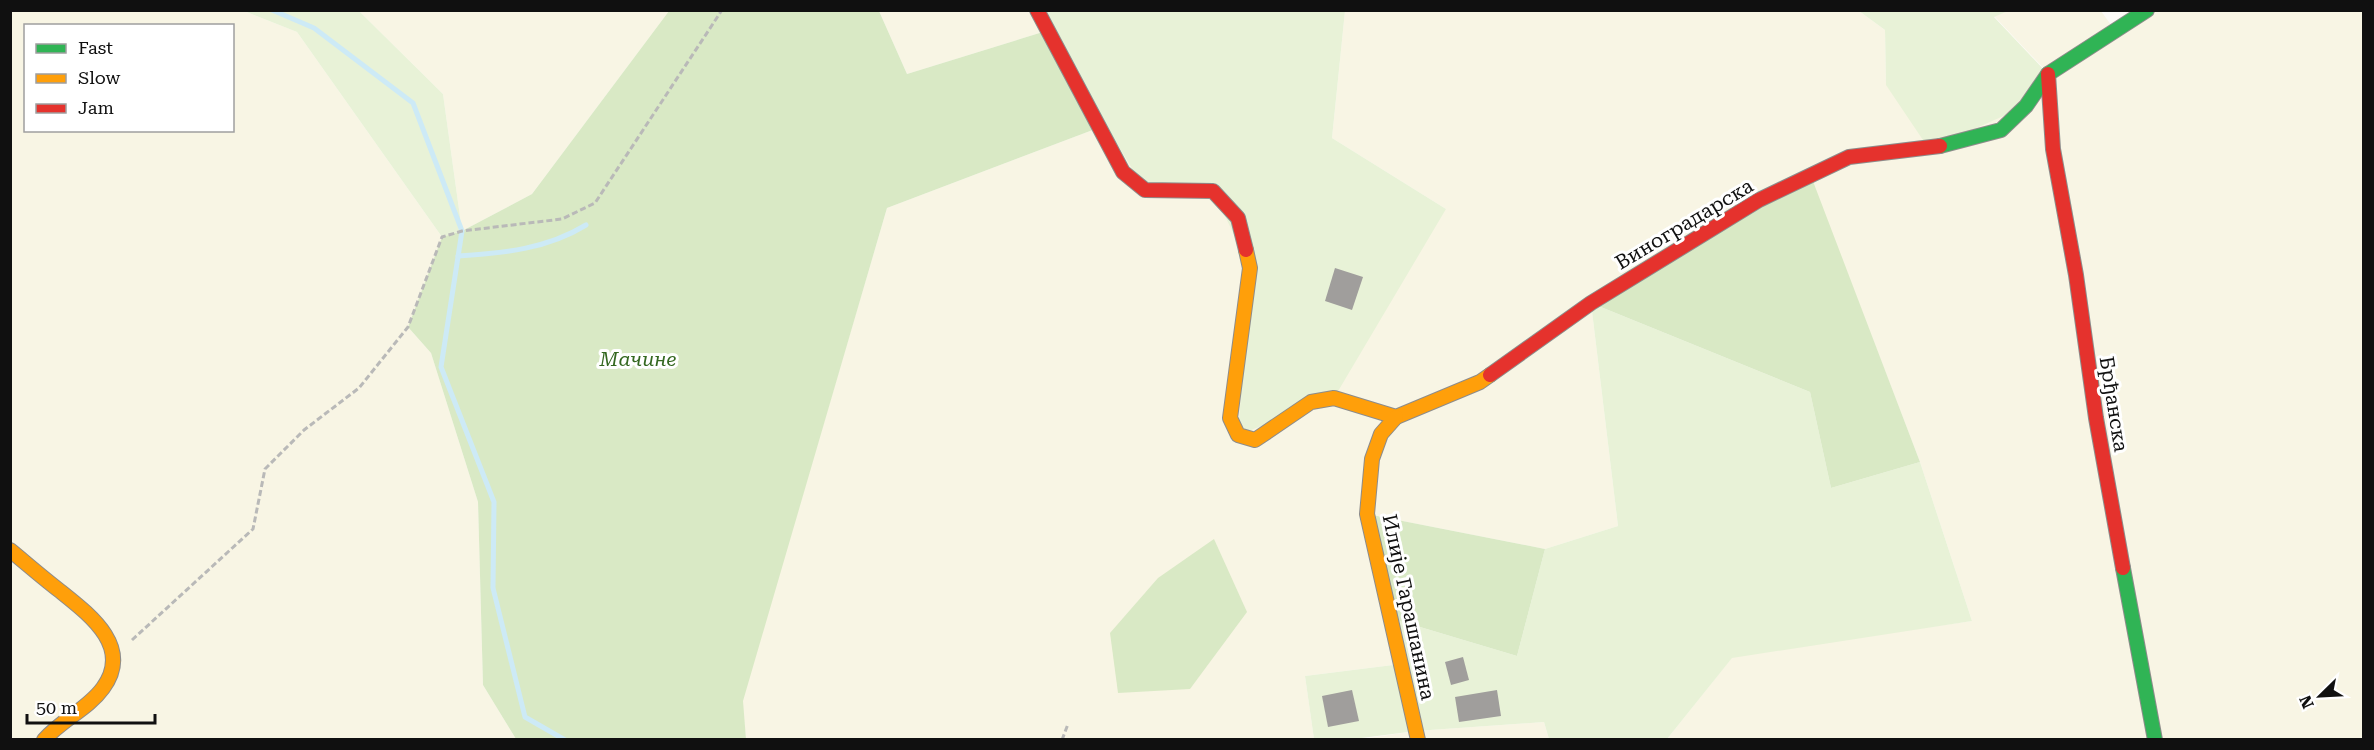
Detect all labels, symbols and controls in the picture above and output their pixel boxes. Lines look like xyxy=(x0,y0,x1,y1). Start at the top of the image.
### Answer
legend xyxy=(24,24,234,132)
text: Fast xyxy=(78,37,113,58)
text: Slow xyxy=(78,67,120,88)
text: Jam xyxy=(78,97,114,118)
street label: Виноградарска xyxy=(1611,173,1757,275)
park label: Мачине xyxy=(599,347,676,371)
street label: Брђанска xyxy=(2095,355,2133,454)
street label: Илије Гарашанина xyxy=(1378,512,1440,702)
north arrow xyxy=(2290,666,2350,726)
scale bar xyxy=(27,687,154,725)
text: N xyxy=(2296,692,2318,711)
text: 50 m xyxy=(36,697,77,718)

